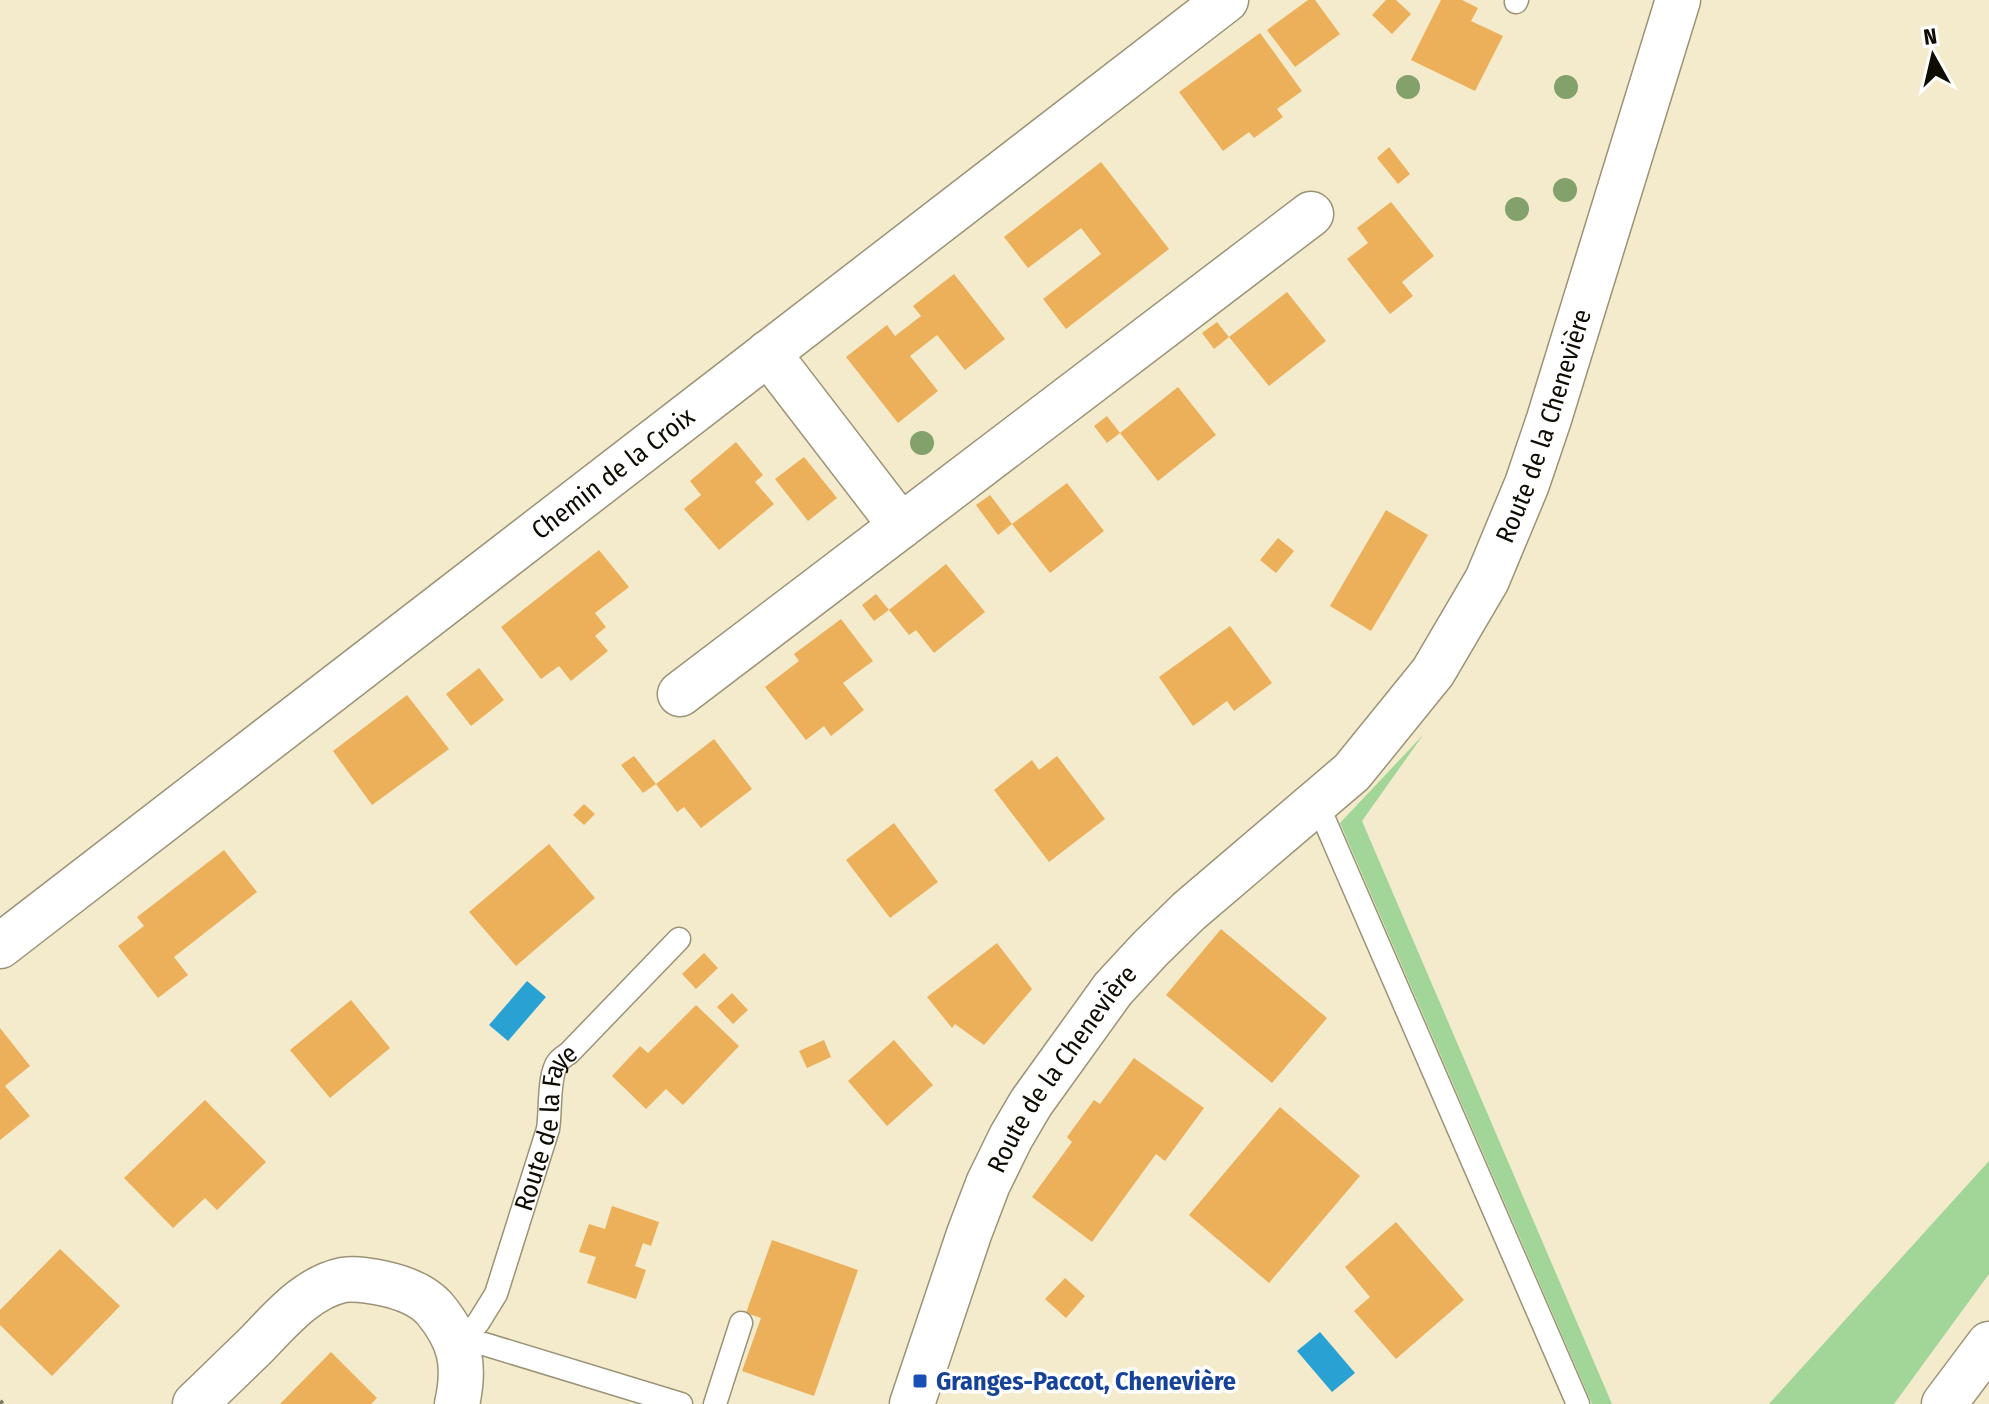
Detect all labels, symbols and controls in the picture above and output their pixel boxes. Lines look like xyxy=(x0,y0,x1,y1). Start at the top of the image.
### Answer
north arrow xyxy=(1893,16,1973,96)
text: N xyxy=(1922,22,1939,51)
street label: Route de la Chenevière xyxy=(1489,305,1597,547)
street label: Chemin de la Croix xyxy=(525,400,701,546)
street label: Route de la Chenevière xyxy=(981,958,1143,1178)
street label: Route de la Faye xyxy=(508,1037,583,1215)
place label: Granges-Paccot, Chenevière xyxy=(936,1366,1236,1397)
marker: Granges-Paccot, Chenevière xyxy=(911,1372,929,1390)

